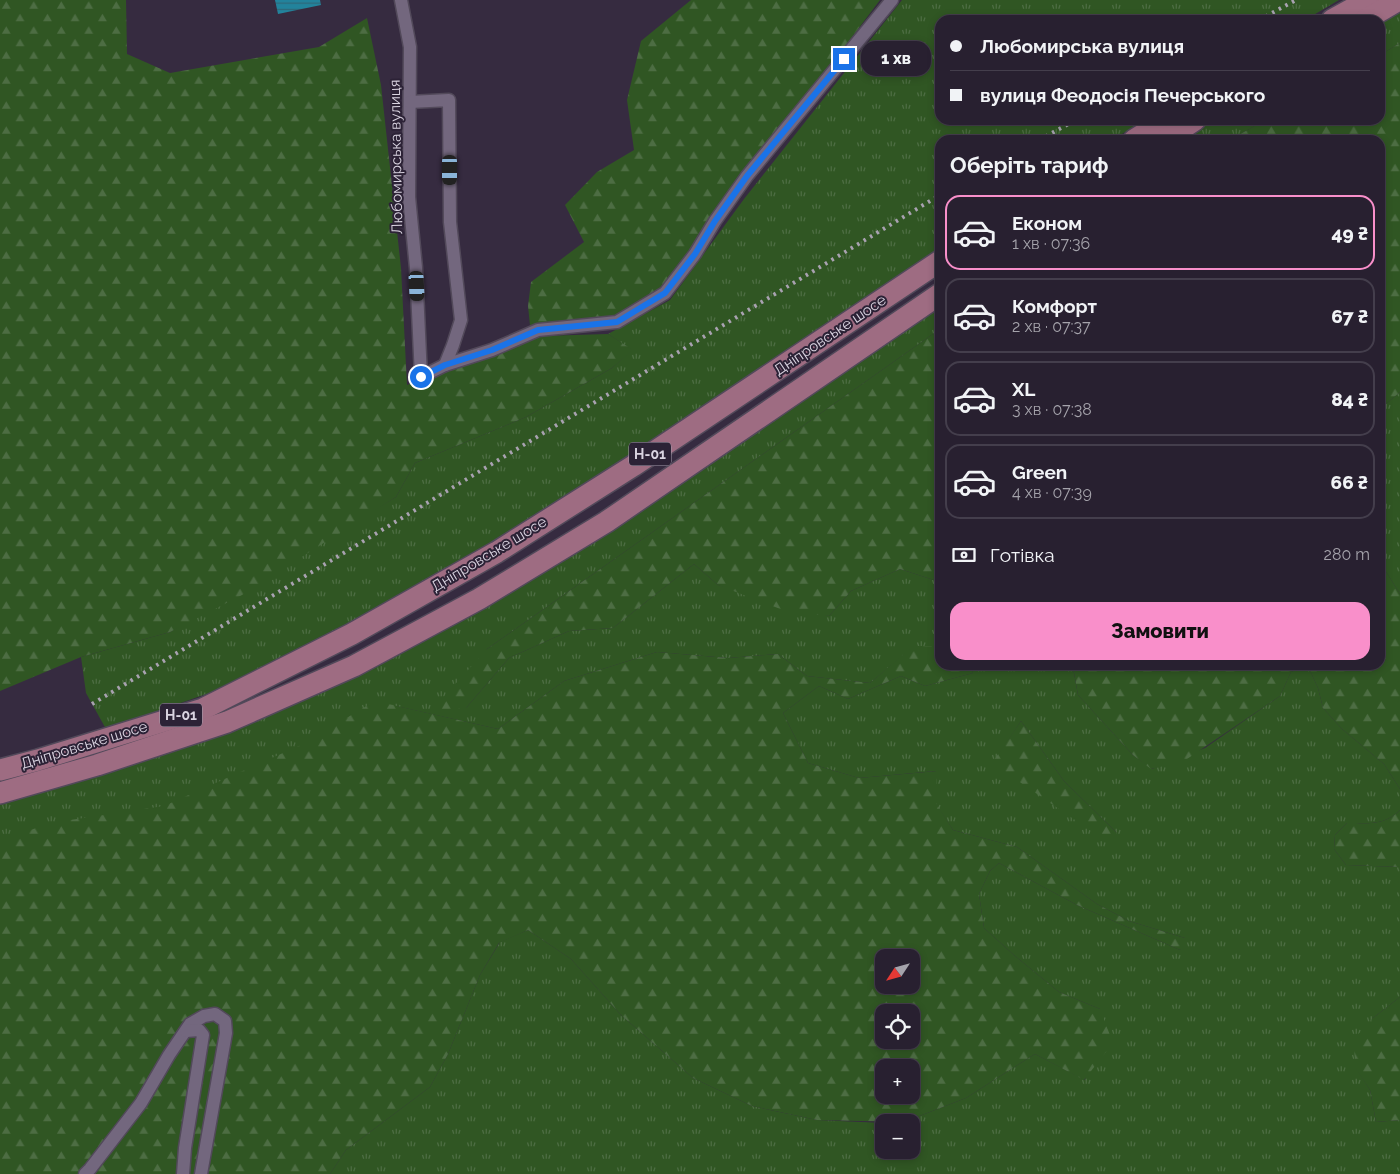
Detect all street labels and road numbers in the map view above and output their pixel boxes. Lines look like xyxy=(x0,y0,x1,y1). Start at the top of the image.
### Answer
street label: Любомирська вулиця xyxy=(386,80,406,234)
street label: Дніпровське шосе xyxy=(770,291,890,379)
road number: Н-01 xyxy=(629,442,671,466)
street label: Дніпровське шосе xyxy=(428,512,550,596)
road number: Н-01 xyxy=(160,704,202,726)
street label: Дніпровське шосе xyxy=(19,717,150,773)

